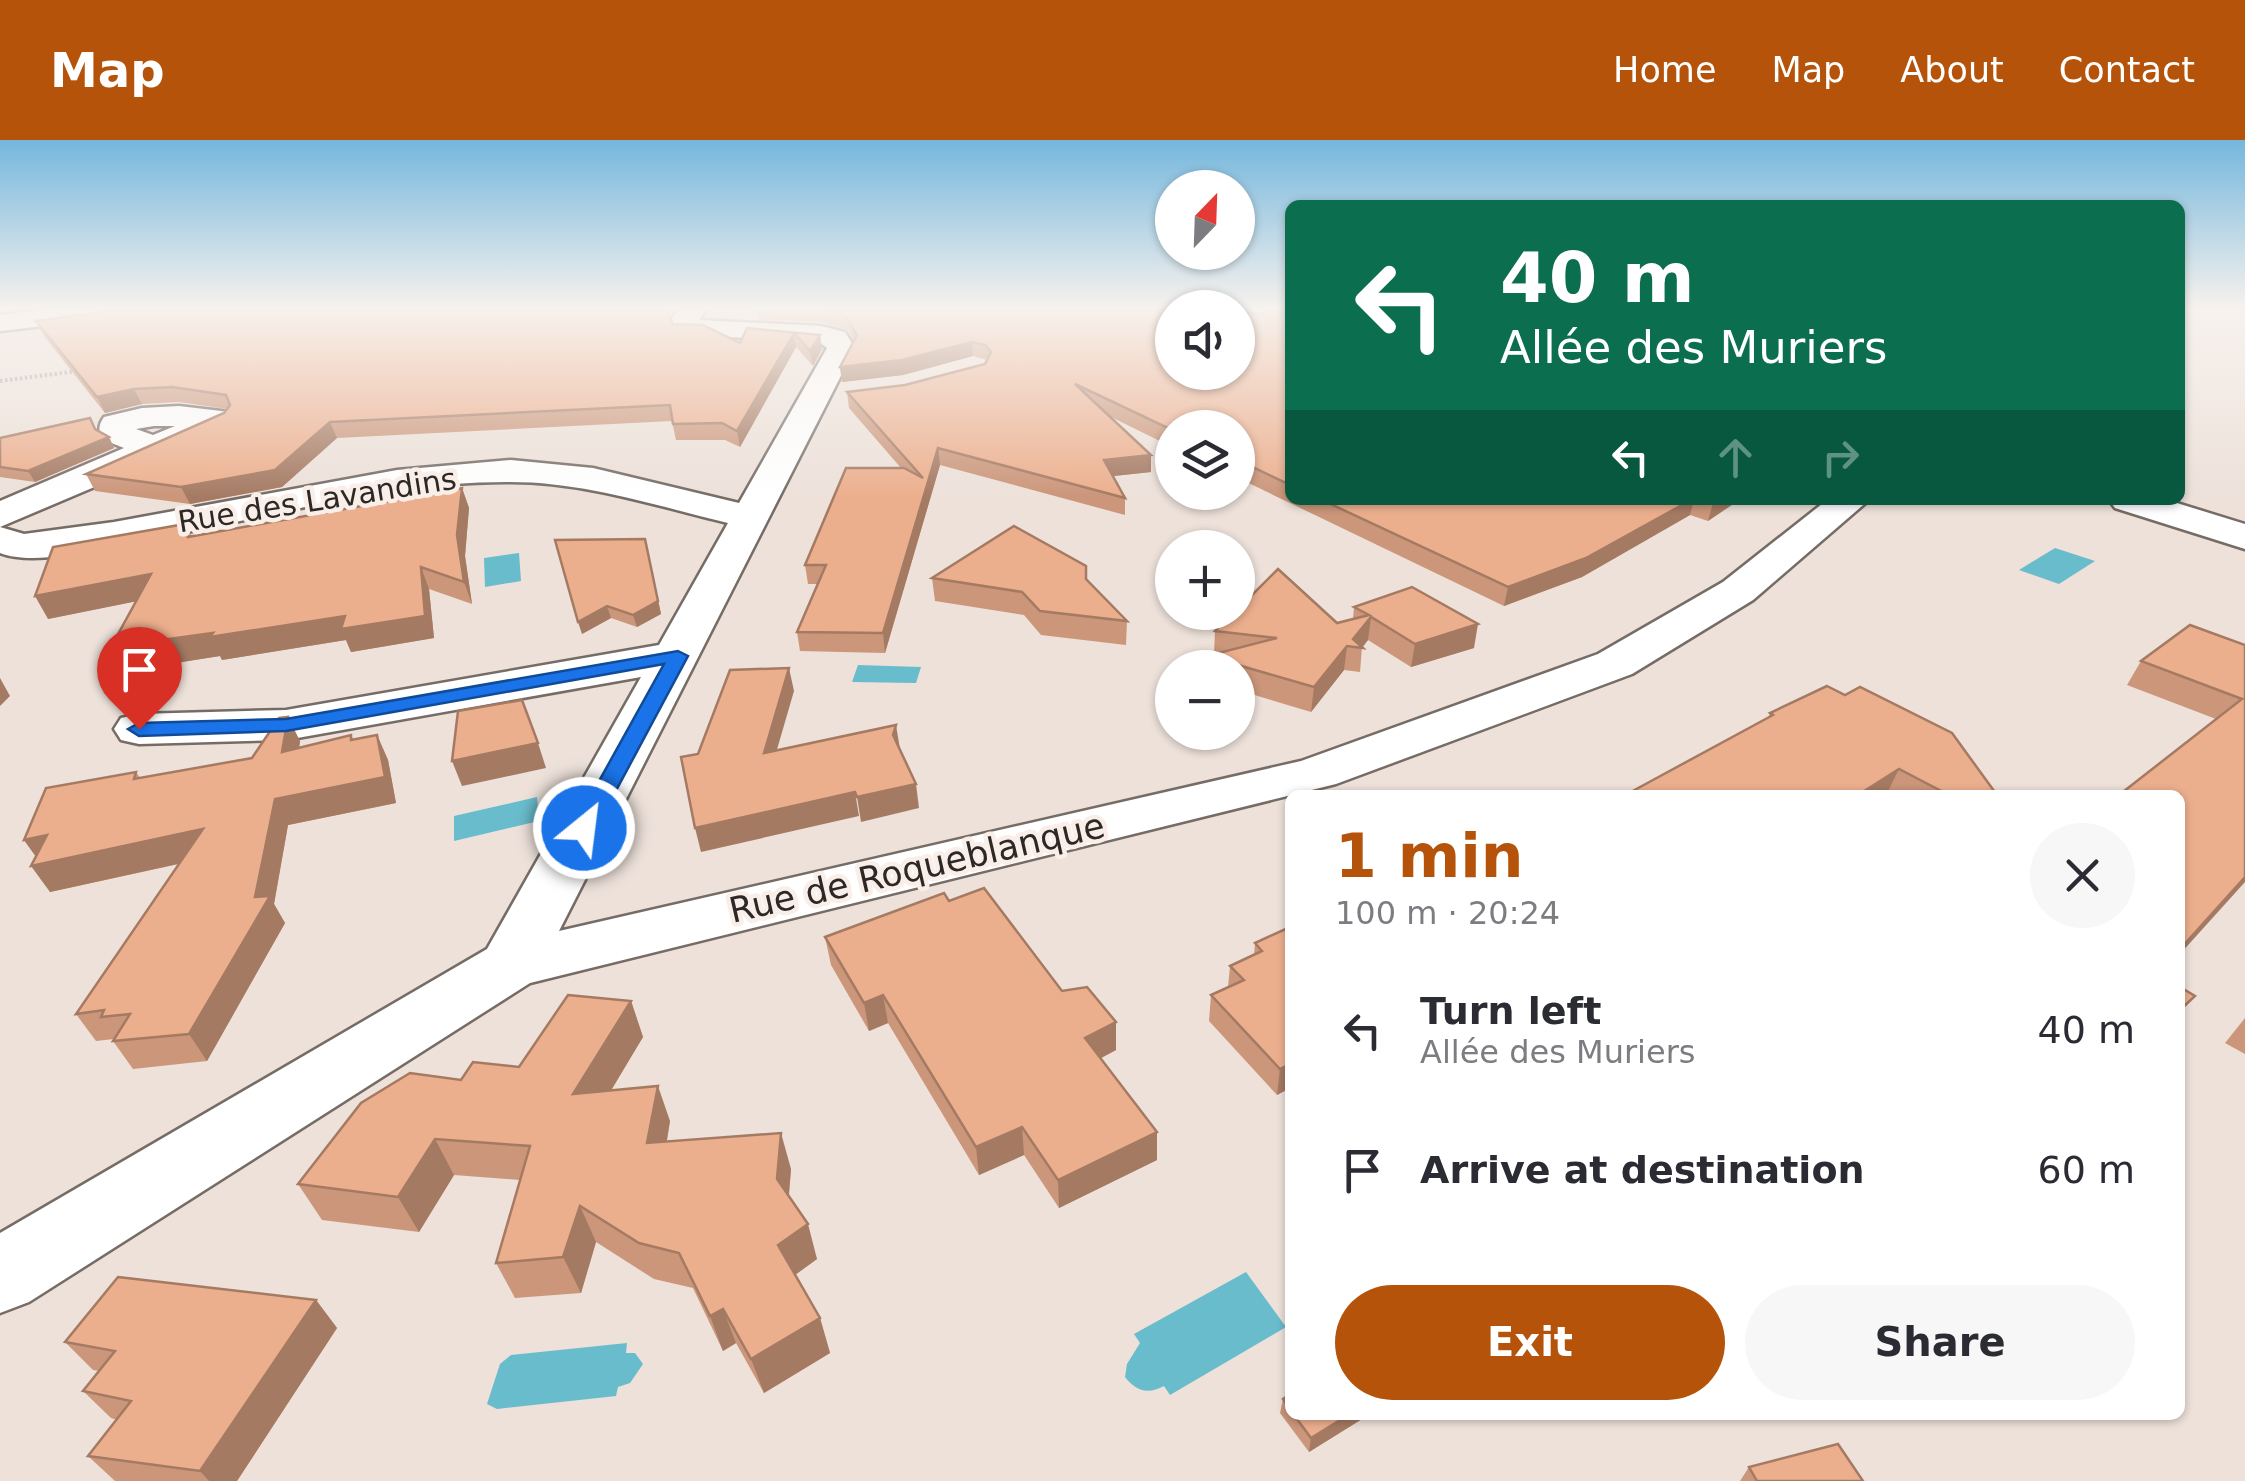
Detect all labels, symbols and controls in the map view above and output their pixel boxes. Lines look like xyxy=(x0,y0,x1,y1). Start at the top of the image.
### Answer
text: Map xyxy=(50,42,165,98)
text: Home xyxy=(1613,50,1716,90)
text: Map xyxy=(1771,50,1845,90)
text: About xyxy=(1900,50,2004,90)
text: Contact xyxy=(2059,50,2195,90)
north arrow xyxy=(1155,170,1255,270)
map controls xyxy=(1155,170,1255,750)
text: 40 m xyxy=(1500,237,1695,319)
icon: left xyxy=(1335,240,1465,370)
button: sound xyxy=(1155,290,1255,390)
text: Allée des Muriers xyxy=(1500,321,1887,374)
button: layers xyxy=(1155,410,1255,510)
icon: left xyxy=(1603,430,1658,485)
icon: ahead xyxy=(1708,430,1763,485)
icon: right xyxy=(1813,430,1868,485)
street label: Rue des Lavandins xyxy=(175,461,459,539)
button: + xyxy=(1155,530,1255,630)
pin xyxy=(97,627,182,730)
icon: arrive xyxy=(112,642,167,697)
button: − xyxy=(1155,650,1255,750)
position arrow xyxy=(532,776,636,880)
street label: Rue de Roqueblanque xyxy=(725,805,1109,931)
text: 1 min xyxy=(1335,821,1523,891)
button: close xyxy=(2030,823,2135,928)
text: 100 m · 20:24 xyxy=(1335,894,1560,932)
text: Turn left xyxy=(1420,989,1601,1033)
icon: left xyxy=(1335,1003,1390,1058)
text: 40 m xyxy=(2038,1008,2135,1052)
text: Allée des Muriers xyxy=(1420,1033,1696,1071)
icon: arrive xyxy=(1335,1143,1390,1198)
text: Arrive at destination xyxy=(1420,1148,1865,1192)
text: 60 m xyxy=(2038,1148,2135,1192)
button: Exit xyxy=(1335,1285,1725,1400)
button: Share xyxy=(1745,1285,2135,1400)

